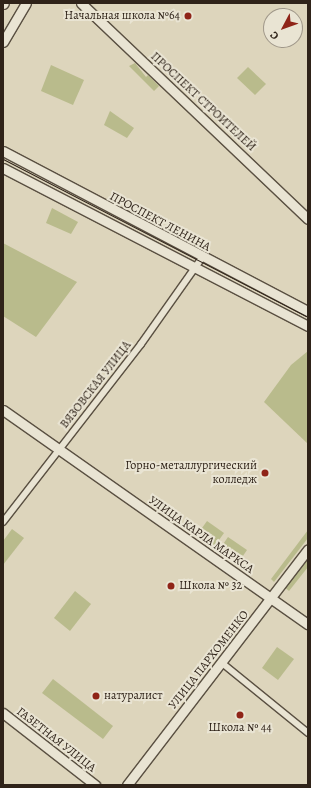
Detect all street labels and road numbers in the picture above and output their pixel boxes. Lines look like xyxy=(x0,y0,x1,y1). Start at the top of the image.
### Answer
street label: ПРОСПЕКТ СТРОИТЕЛЕЙ xyxy=(147,50,259,154)
street label: ПРОСПЕКТ ЛЕНИНА xyxy=(107,189,213,255)
street label: ВЯЗОВСКАЯ УЛИЦА xyxy=(57,339,135,431)
street label: УЛИЦА КАРЛА МАРКСА xyxy=(146,493,256,577)
street label: УЛИЦА ПАРХОМЕНКО xyxy=(166,608,252,712)
street label: ГАЗЕТНАЯ УЛИЦА xyxy=(13,705,99,775)

